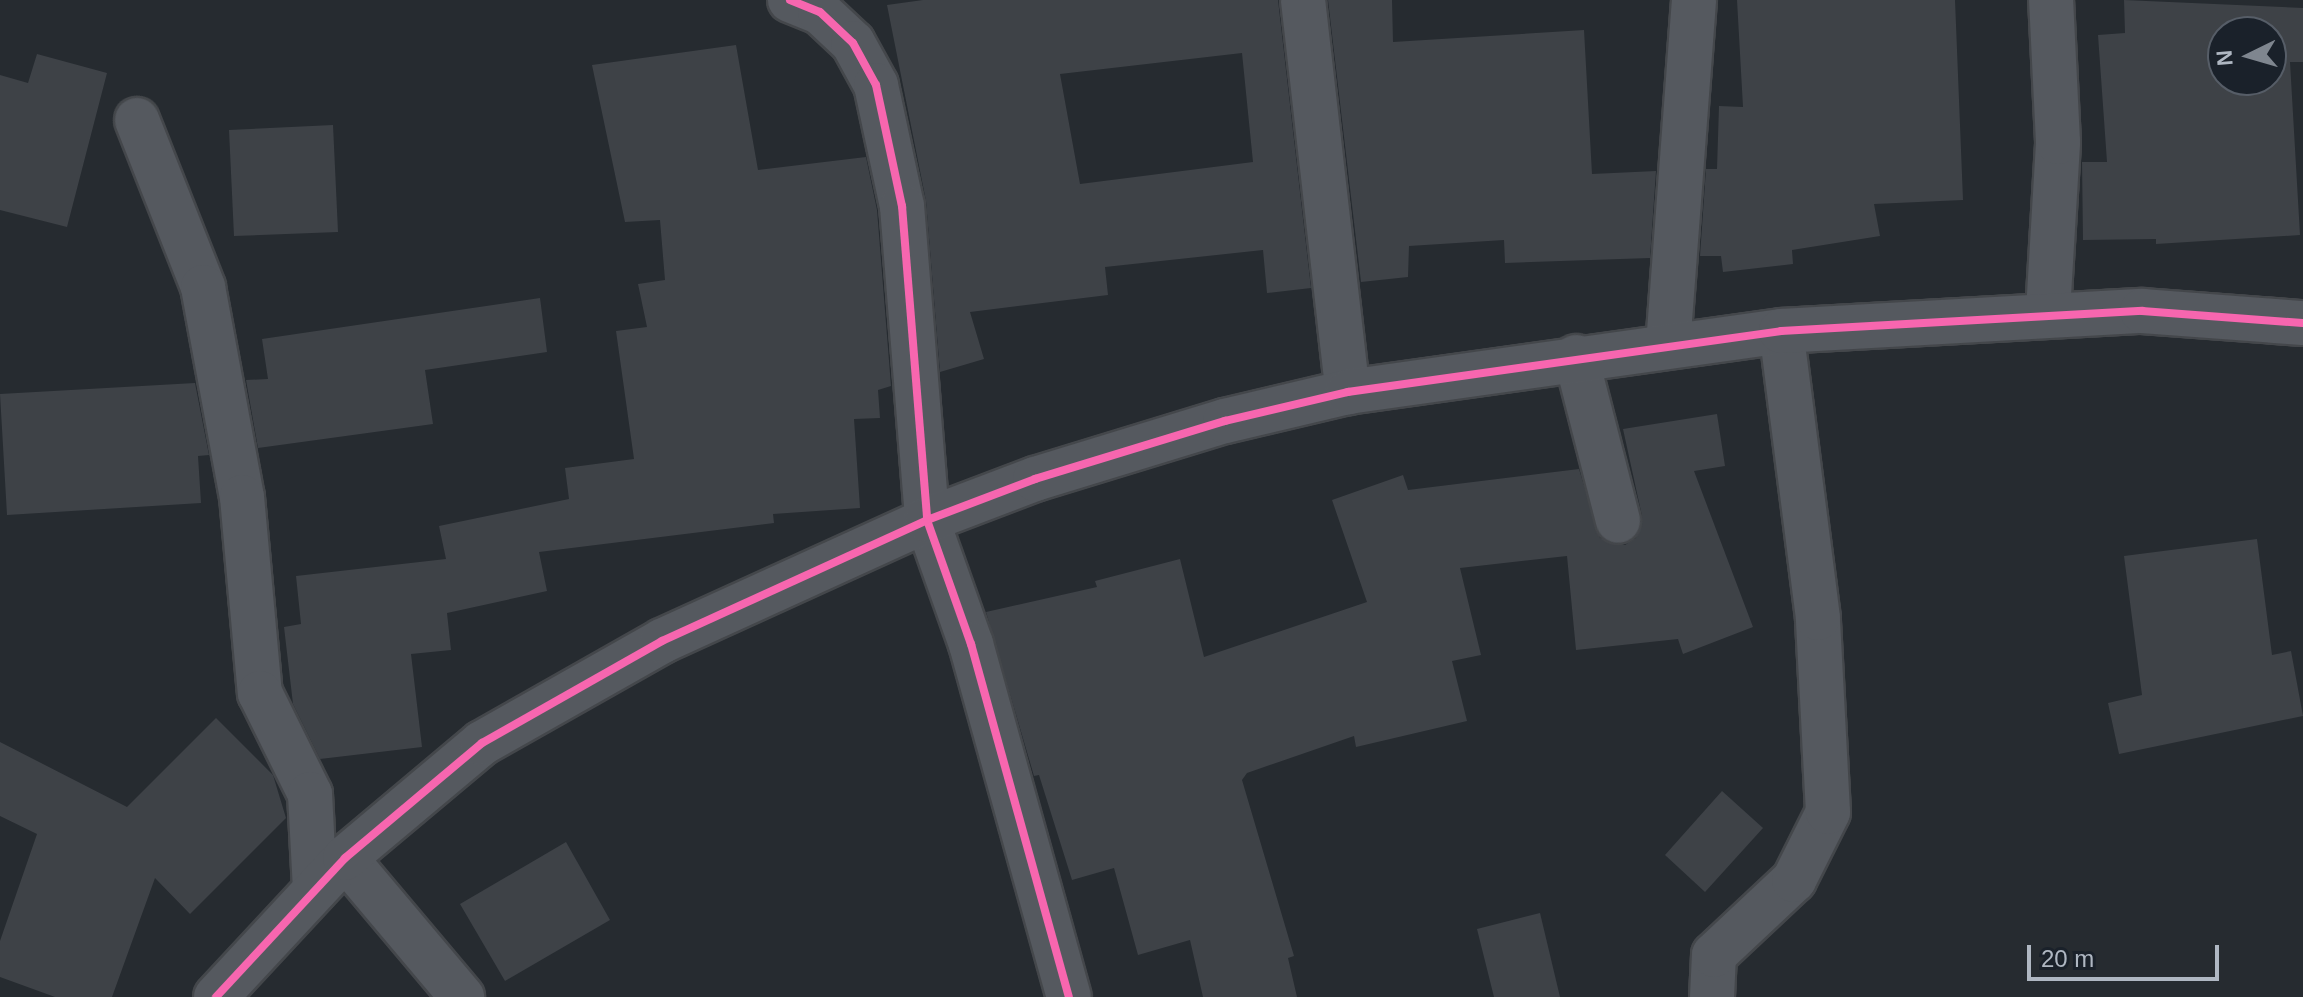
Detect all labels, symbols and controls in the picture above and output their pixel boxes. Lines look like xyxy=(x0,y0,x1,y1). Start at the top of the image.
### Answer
north arrow xyxy=(2207,16,2287,96)
text: N xyxy=(2211,49,2238,67)
scale bar xyxy=(2031,929,2223,979)
text: 20 m xyxy=(2041,945,2094,972)

